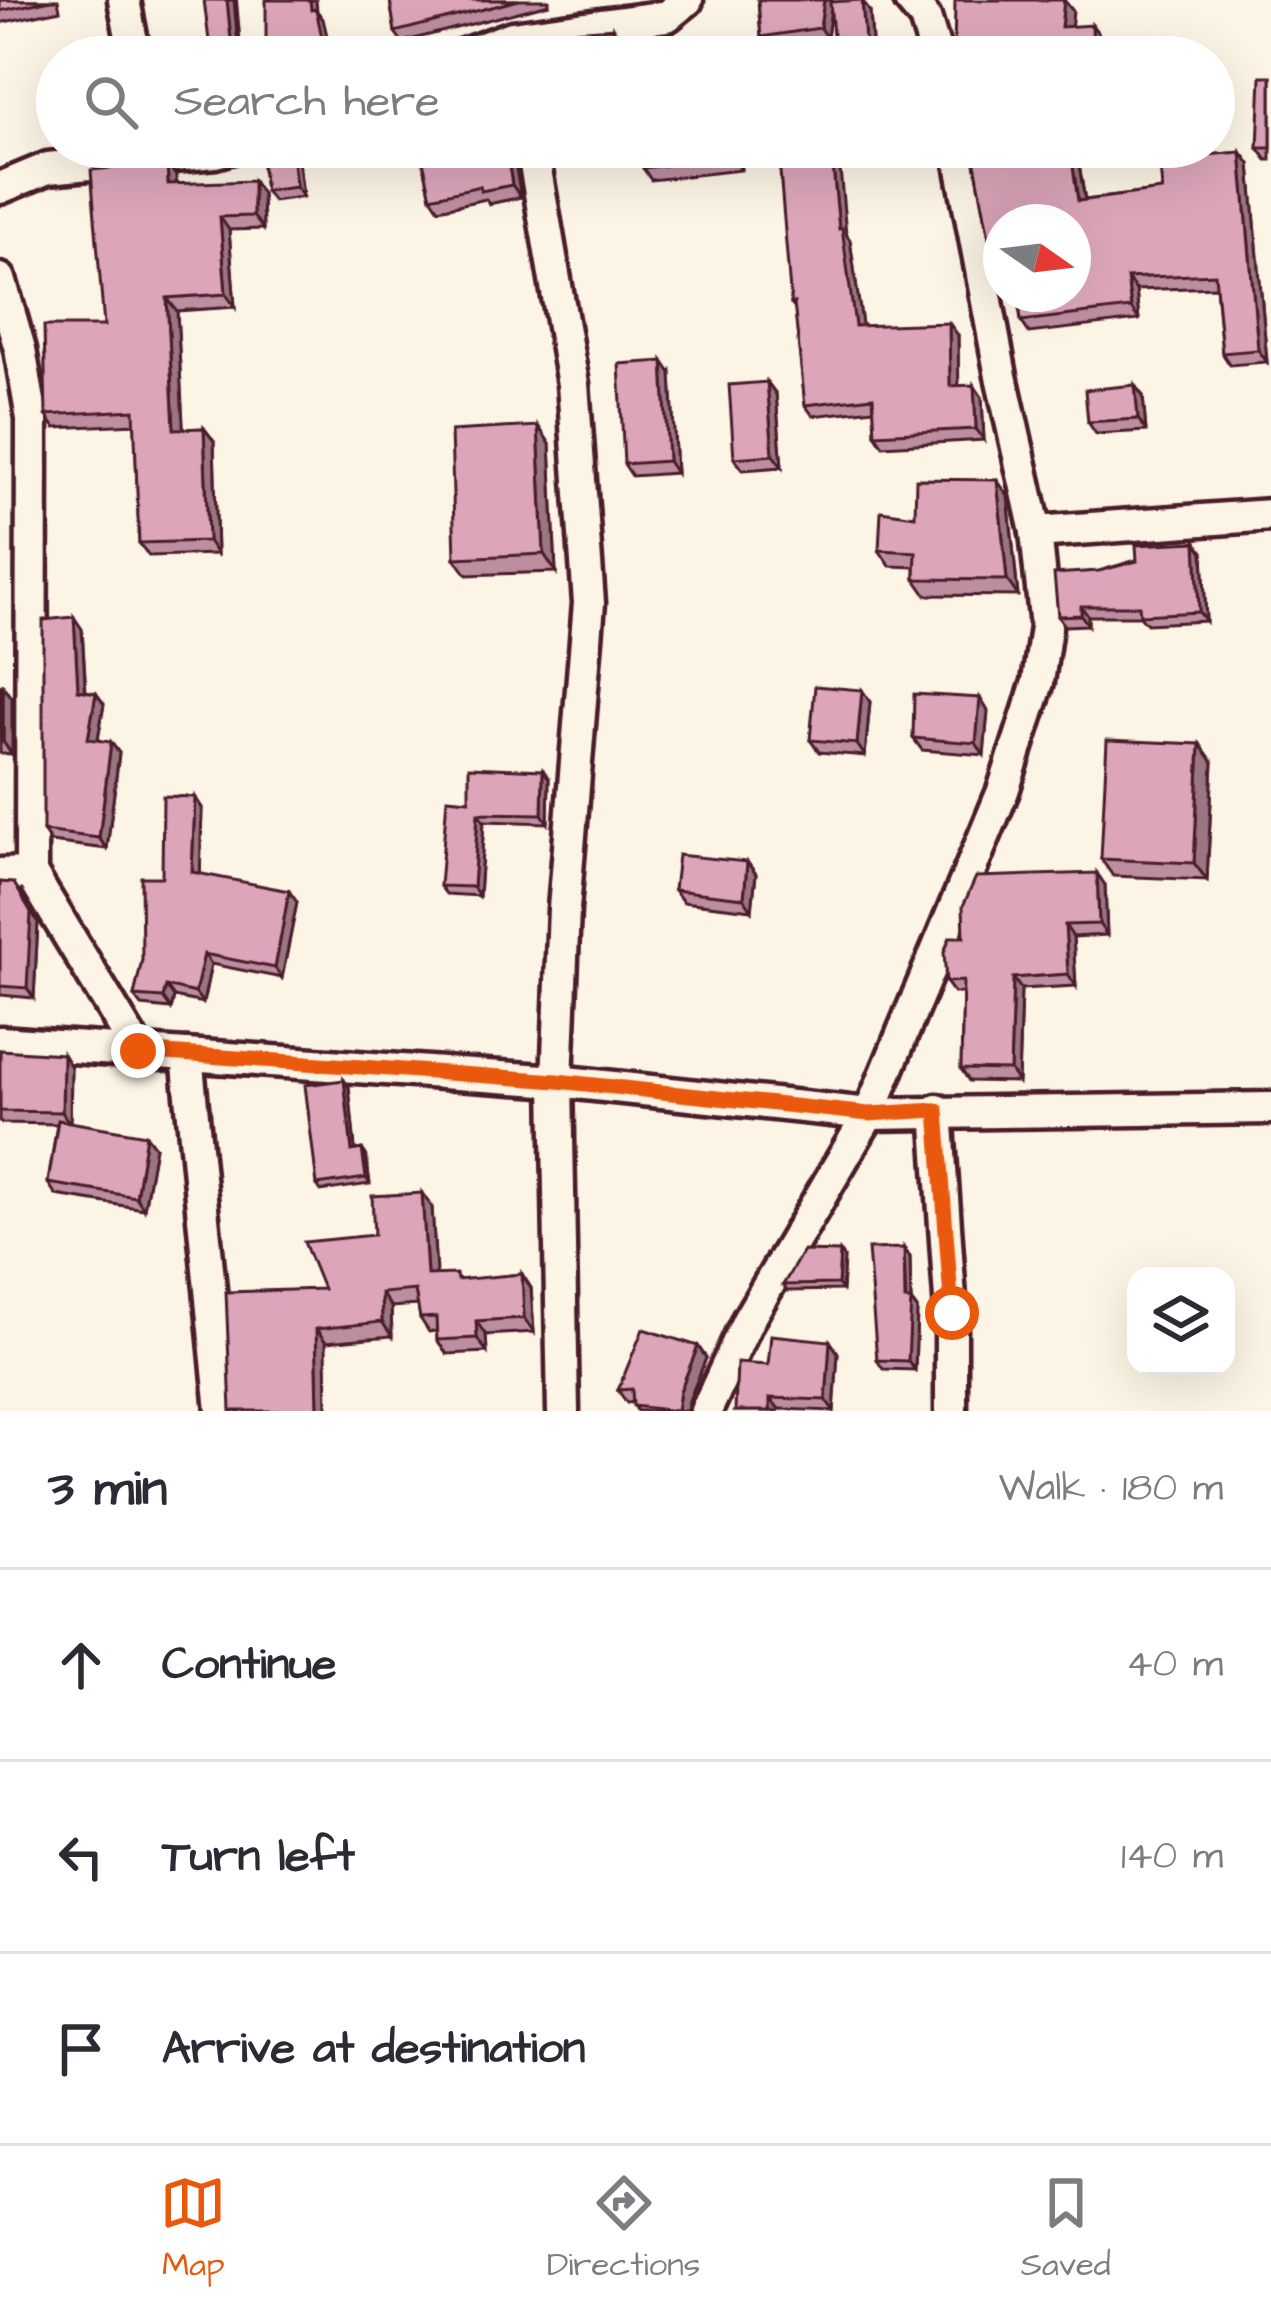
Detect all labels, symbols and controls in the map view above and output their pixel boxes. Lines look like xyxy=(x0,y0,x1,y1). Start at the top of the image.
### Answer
search box xyxy=(36,36,1235,168)
icon: search xyxy=(78,69,144,135)
text: Search here xyxy=(174,71,440,133)
north arrow xyxy=(983,204,1091,312)
route end xyxy=(111,1024,165,1078)
map controls xyxy=(1127,1267,1235,1375)
button: layers xyxy=(1127,1267,1235,1375)
route start xyxy=(925,1286,979,1340)
text: 3 min xyxy=(48,1454,167,1525)
text: Walk · 180 m xyxy=(999,1462,1223,1516)
icon: ahead xyxy=(48,1632,114,1698)
text: Continue xyxy=(162,1634,336,1696)
text: 40 m xyxy=(1126,1638,1223,1692)
icon: left xyxy=(48,1824,114,1890)
text: Turn left xyxy=(162,1826,355,1888)
text: 140 m xyxy=(1121,1830,1223,1884)
icon: arrive xyxy=(48,2016,114,2082)
text: Arrive at destination xyxy=(162,2018,585,2080)
tab: Map xyxy=(160,2170,226,2288)
tab: Directions xyxy=(547,2170,700,2288)
tab: Saved xyxy=(1021,2170,1111,2288)

